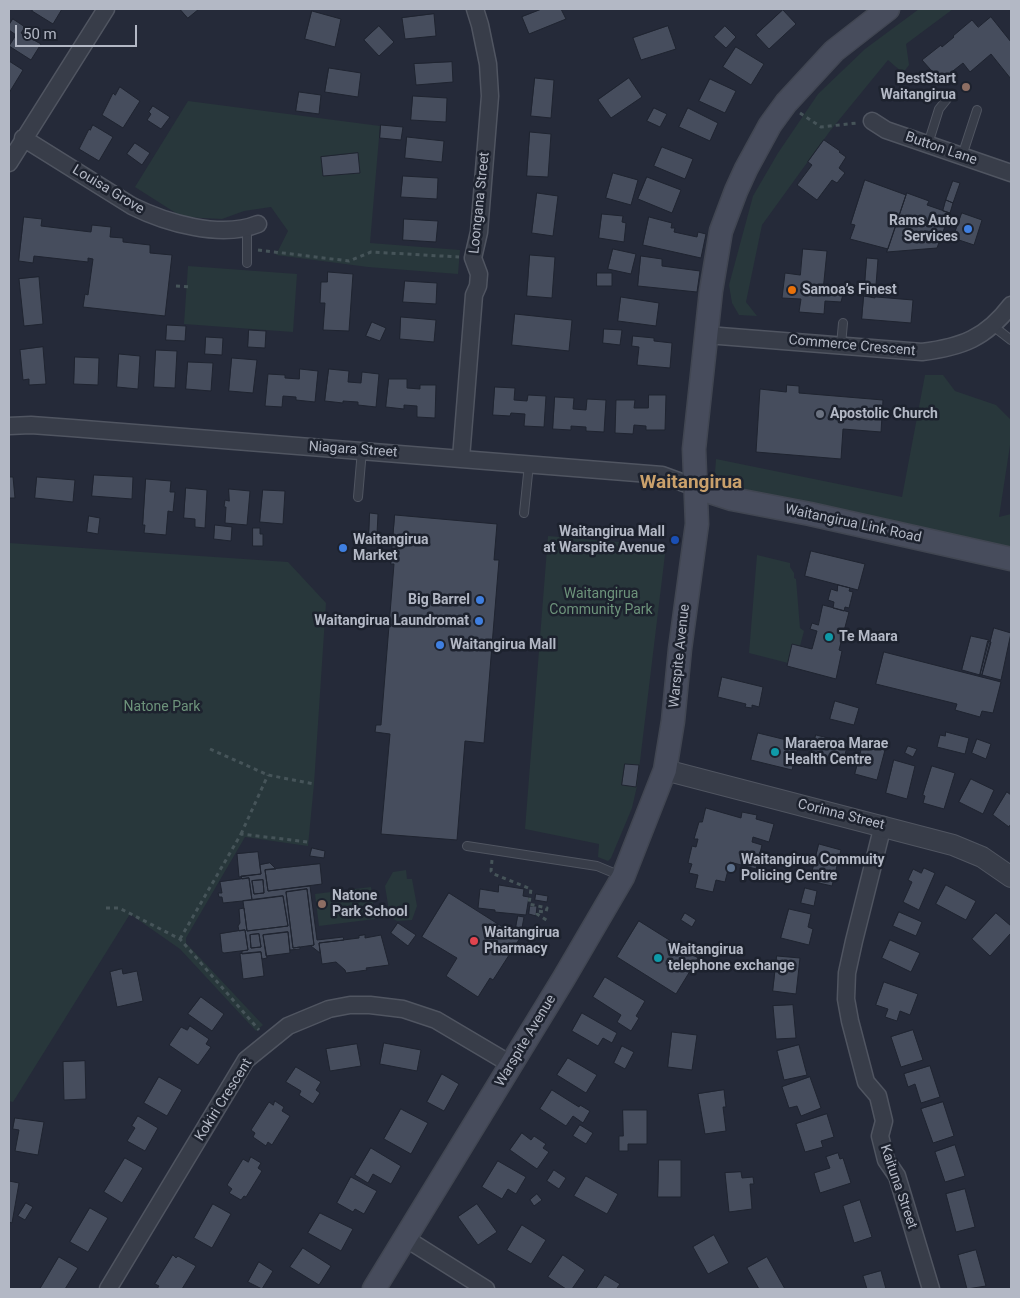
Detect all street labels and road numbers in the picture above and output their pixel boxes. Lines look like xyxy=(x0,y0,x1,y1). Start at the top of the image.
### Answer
street label: Button Lane xyxy=(903,129,979,169)
street label: Loongana Street xyxy=(466,151,494,255)
street label: Louisa Grove xyxy=(69,162,147,218)
street label: Commerce Crescent xyxy=(788,332,916,360)
street label: Niagara Street xyxy=(308,439,398,461)
street label: Waitangirua Link Road xyxy=(783,501,923,547)
street label: Warspite Avenue xyxy=(666,603,694,709)
street label: Corinna Street xyxy=(796,796,886,834)
street label: Warspite Avenue xyxy=(492,992,560,1090)
street label: Kokiri Crescent xyxy=(192,1056,256,1144)
street label: Kaituna Street xyxy=(876,1143,920,1231)

